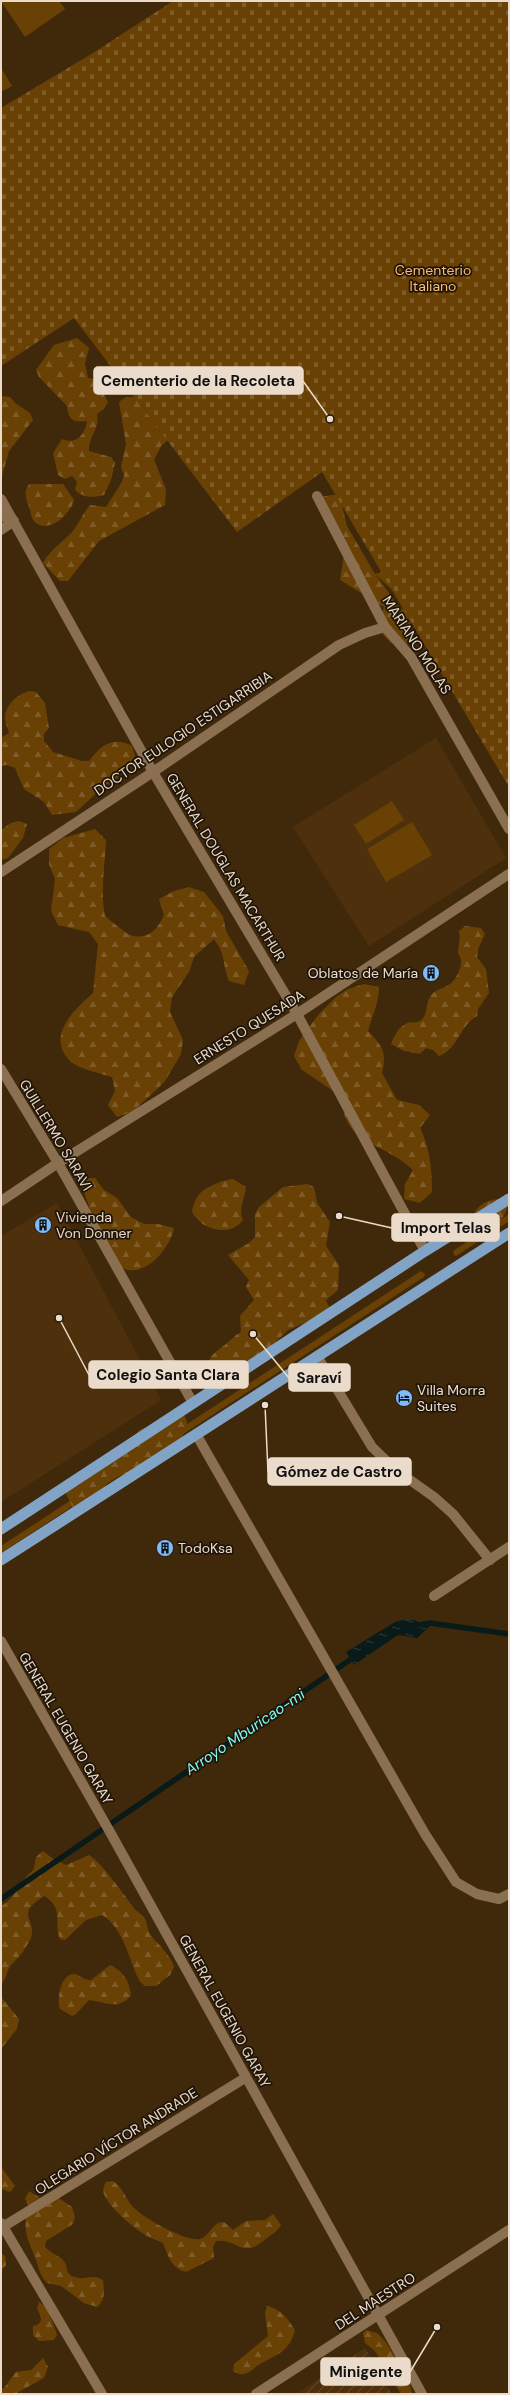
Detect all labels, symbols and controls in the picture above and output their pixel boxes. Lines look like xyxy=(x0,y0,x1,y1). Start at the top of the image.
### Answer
park label: Cementerio Italiano xyxy=(395,261,471,295)
callout: Cementerio de la Recoleta xyxy=(94,367,303,394)
text: Cementerio de la Recoleta xyxy=(101,371,295,391)
street label: MARIANO MOLAS xyxy=(379,592,455,698)
street label: DOCTOR EULOGIO ESTIGARRIBIA xyxy=(90,667,276,799)
street label: GENERAL DOUGLAS MACARTHUR xyxy=(163,770,289,964)
building icon: Oblatos de María xyxy=(421,963,441,983)
place label: Oblatos de María xyxy=(308,964,418,982)
street label: ERNESTO QUESADA xyxy=(190,986,308,1068)
street label: GUILLERMO SARAVI xyxy=(16,1076,96,1194)
place label: Vivienda Von Donner xyxy=(56,1208,132,1242)
callout: Import Telas xyxy=(392,1214,499,1241)
building icon: Vivienda Von Donner xyxy=(33,1215,53,1235)
text: Import Telas xyxy=(401,1218,491,1238)
callout: Colegio Santa Clara xyxy=(89,1361,248,1388)
callout: Saraví xyxy=(289,1364,350,1391)
text: Colegio Santa Clara xyxy=(96,1365,240,1385)
text: Saraví xyxy=(296,1368,342,1388)
place label: Villa Morra Suites xyxy=(417,1381,485,1415)
hotel icon: Villa Morra Suites xyxy=(394,1388,414,1408)
callout: Gómez de Castro xyxy=(268,1458,411,1485)
text: Gómez de Castro xyxy=(276,1462,402,1482)
building icon: TodoKsa xyxy=(155,1538,175,1558)
place label: TodoKsa xyxy=(178,1539,233,1557)
street label: GENERAL EUGENIO GARAY xyxy=(15,1649,117,1807)
water label: Arroyo Mburicao-mi xyxy=(180,1684,309,1780)
street label: GENERAL EUGENIO GARAY xyxy=(175,1931,275,2091)
street label: OLEGARIO VÍCTOR ANDRADE xyxy=(31,2083,201,2199)
street label: DEL MAESTRO xyxy=(331,2268,419,2334)
callout: Minigente xyxy=(321,2358,410,2385)
text: Minigente xyxy=(329,2362,403,2382)

